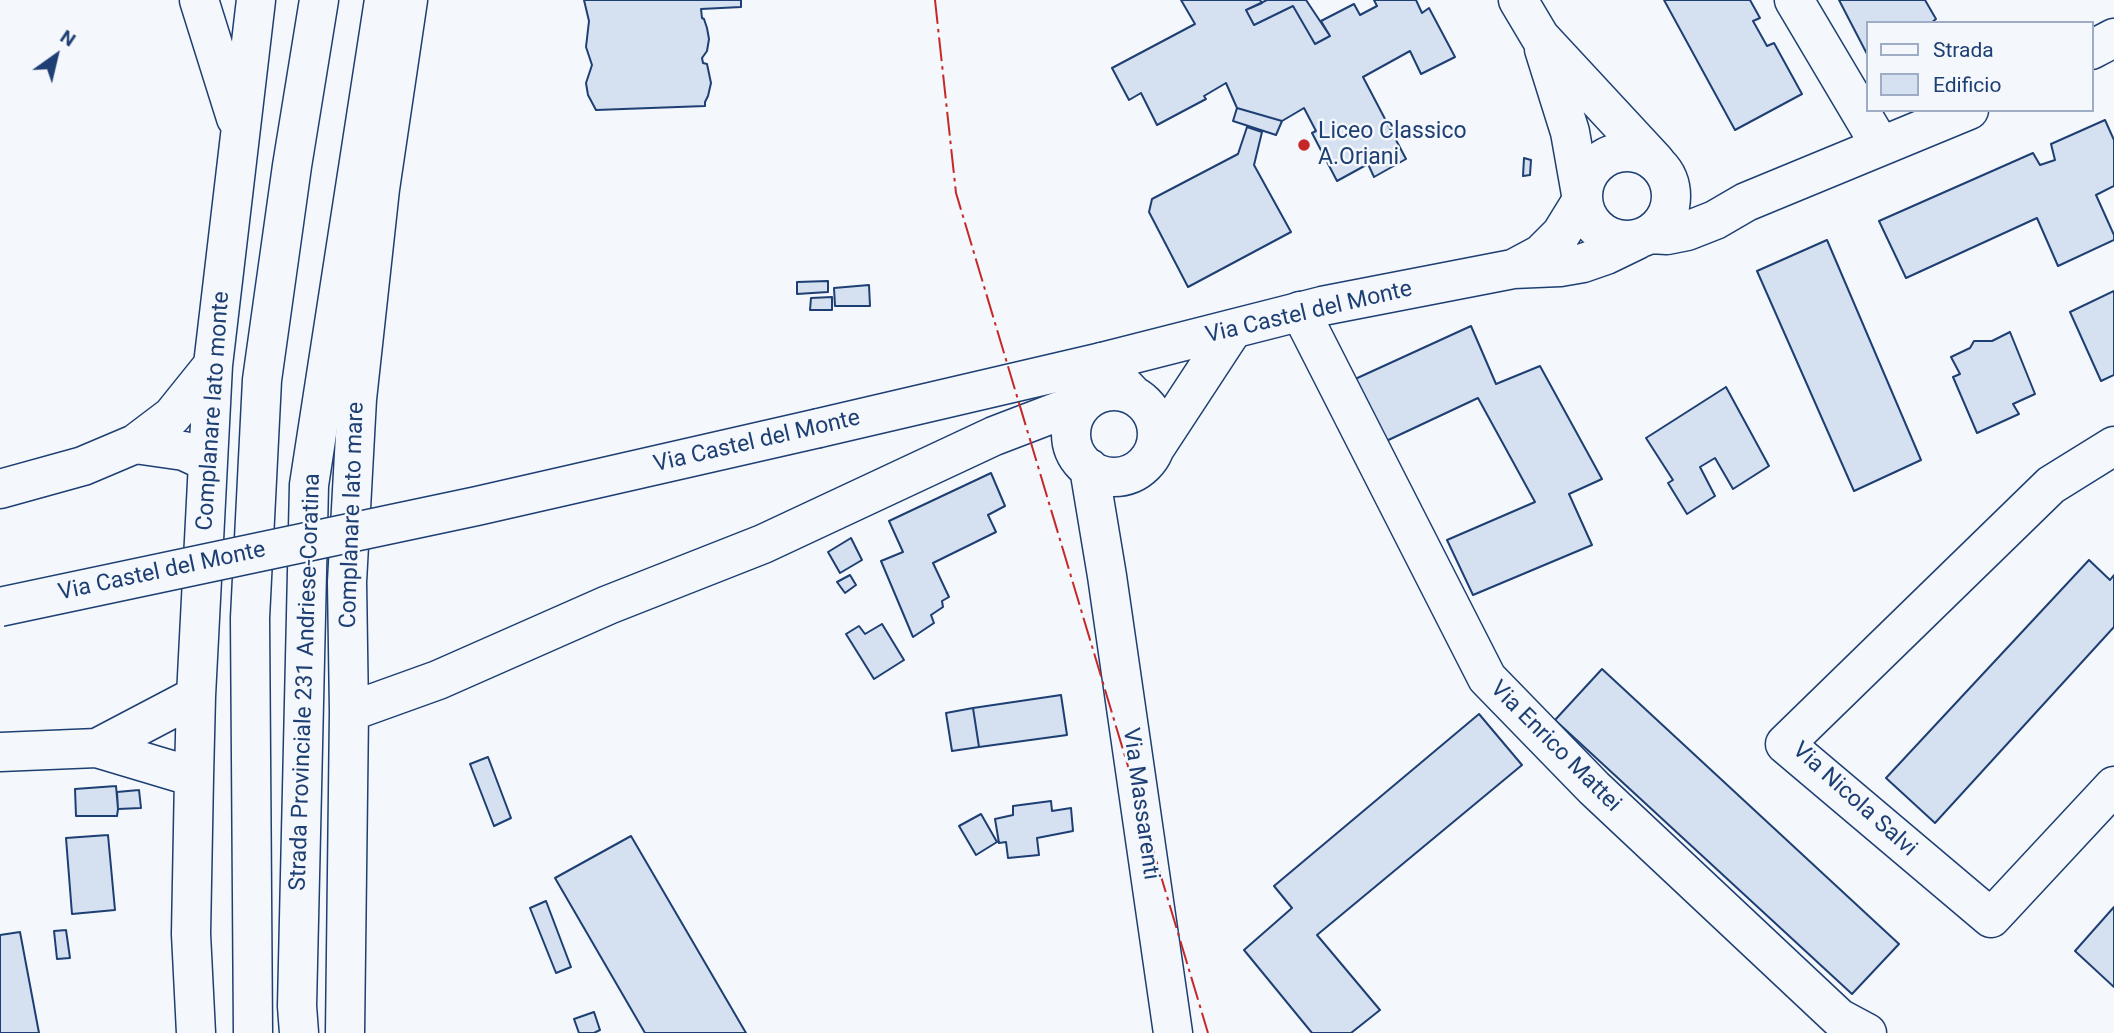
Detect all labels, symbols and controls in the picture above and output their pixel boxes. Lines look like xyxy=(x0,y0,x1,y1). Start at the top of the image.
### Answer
north arrow xyxy=(21,21,91,91)
legend xyxy=(1866,21,2093,112)
text: N xyxy=(56,25,80,51)
text: Strada xyxy=(1933,38,1994,62)
text: Edificio xyxy=(1933,73,2001,97)
place label: Liceo Classico A.Oriani xyxy=(1318,118,1467,172)
marker: Liceo Classico A.Oriani xyxy=(1296,137,1312,153)
street label: Via Castel del Monte xyxy=(1203,276,1415,350)
street label: Complanare lato monte xyxy=(192,290,236,532)
street label: Complanare lato mare xyxy=(335,401,371,629)
street label: Via Castel del Monte xyxy=(651,405,863,479)
street label: Strada Provinciale 231 Andriese-Coratina xyxy=(285,473,327,891)
street label: Via Castel del Monte xyxy=(56,537,268,607)
street label: Via Enrico Mattei xyxy=(1484,676,1626,818)
street label: Via Massarenti xyxy=(1116,726,1164,882)
street label: Via Nicola Salvi xyxy=(1786,737,1922,863)

